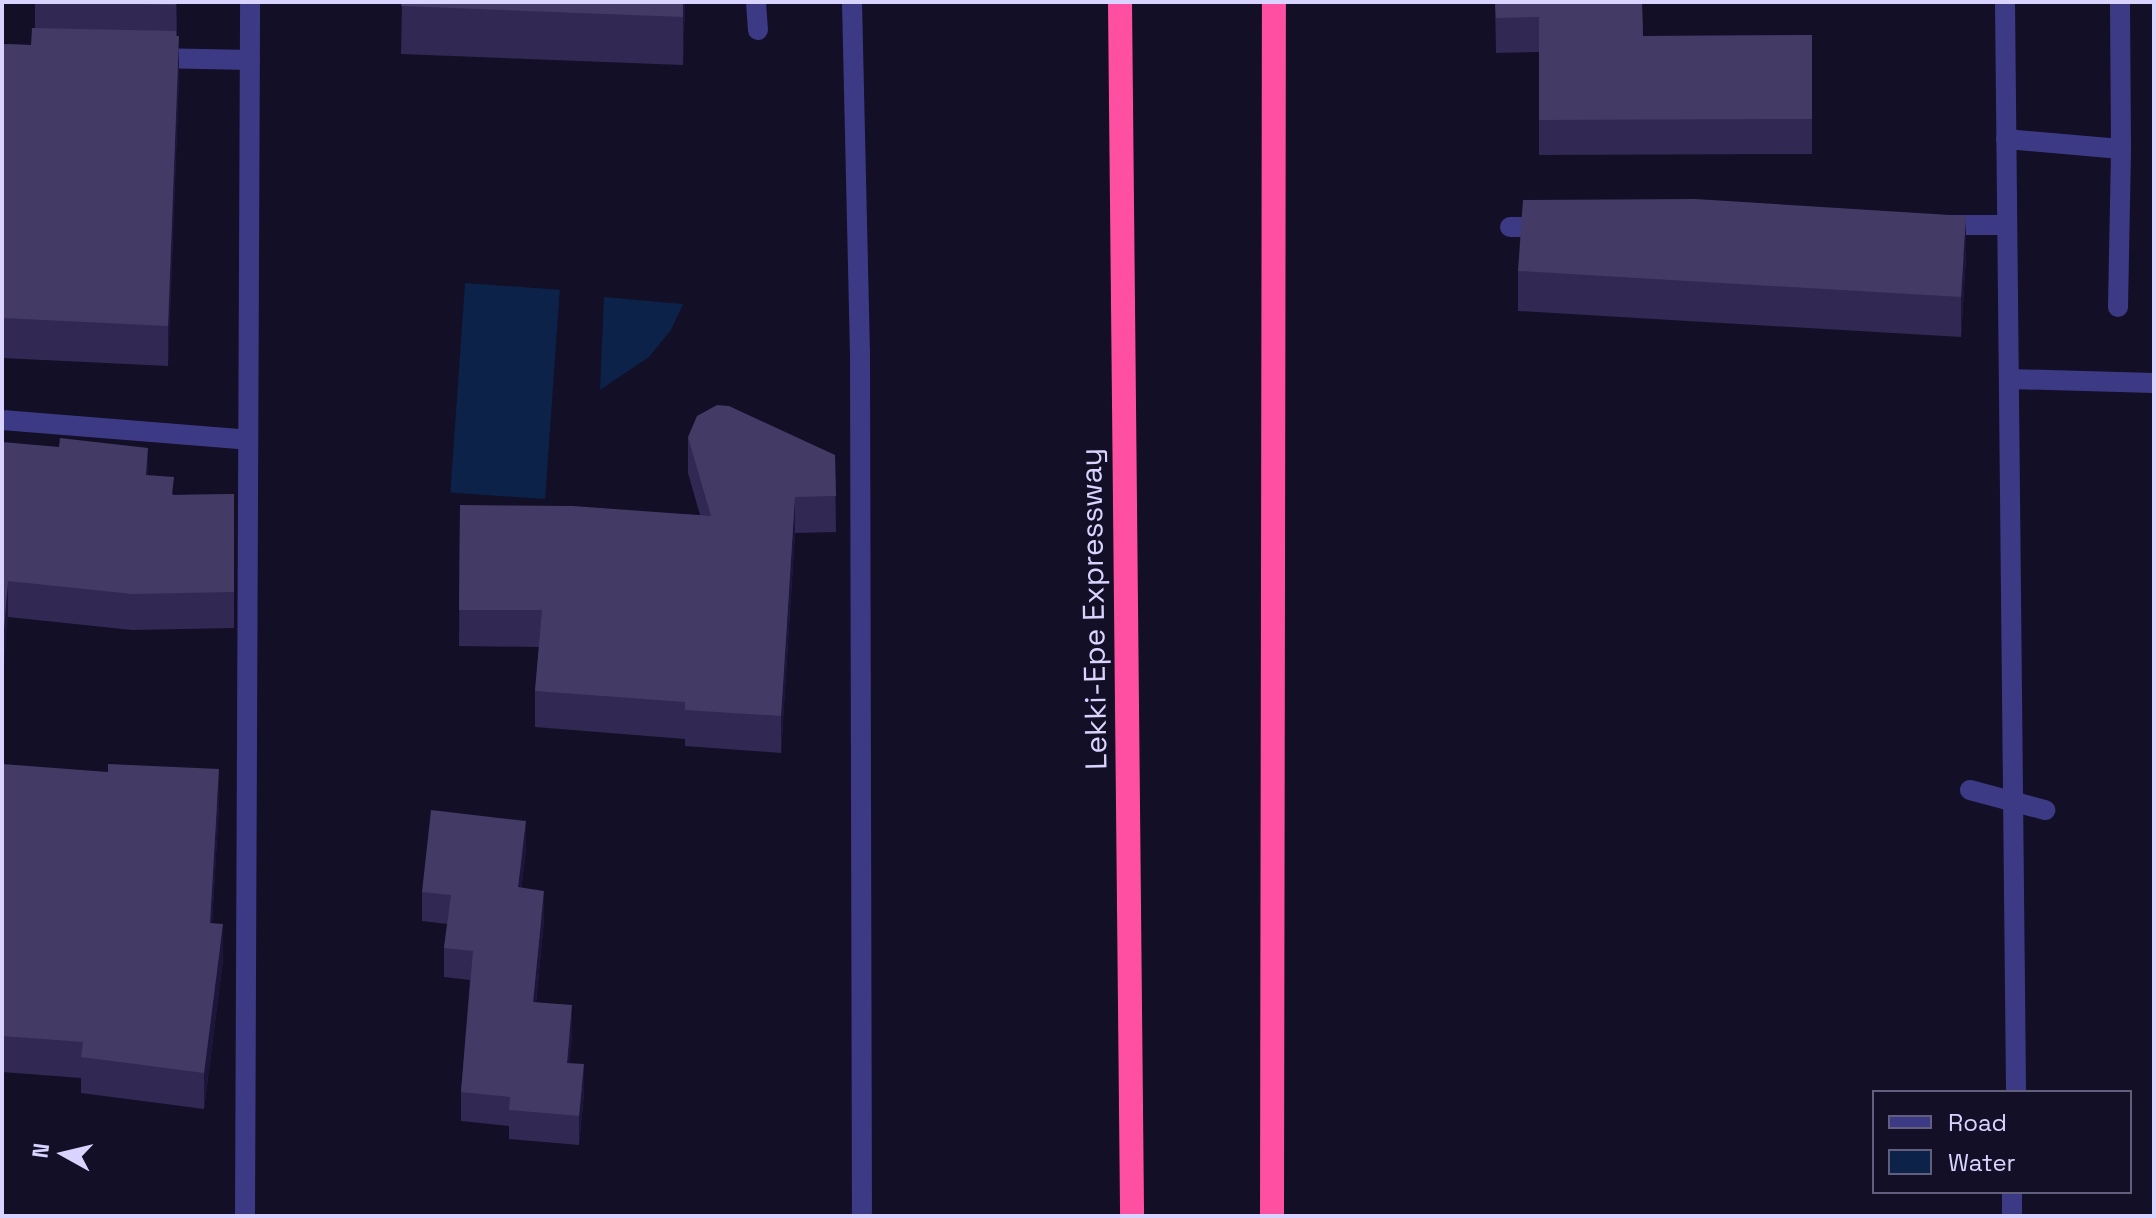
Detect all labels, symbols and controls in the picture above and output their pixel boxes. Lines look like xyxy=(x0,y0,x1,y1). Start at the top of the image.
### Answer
street label: Lekki-Epe Expressway xyxy=(1073,448,1115,770)
legend xyxy=(1872,1090,2132,1194)
text: Road xyxy=(1948,1107,2007,1138)
north arrow xyxy=(24,1114,104,1194)
text: N xyxy=(25,1141,55,1160)
text: Water xyxy=(1948,1147,2016,1178)

